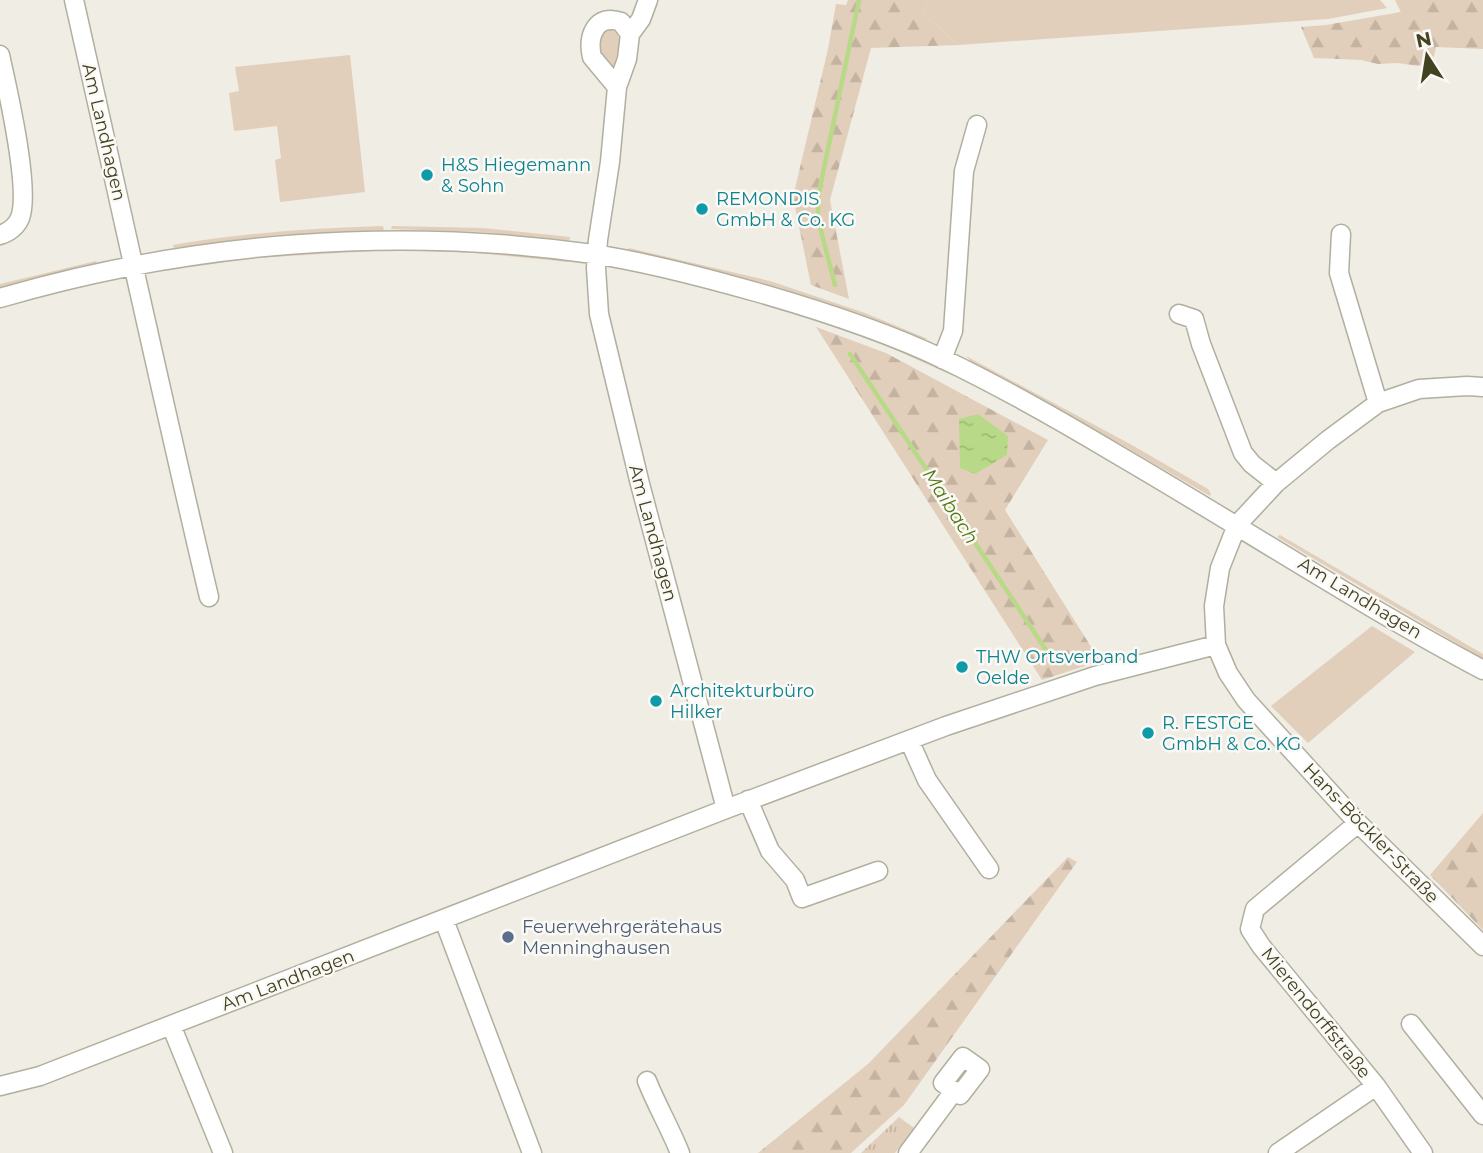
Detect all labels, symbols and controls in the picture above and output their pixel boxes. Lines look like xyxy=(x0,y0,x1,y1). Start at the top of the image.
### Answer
north arrow xyxy=(1392,21,1462,91)
text: N xyxy=(1414,27,1433,53)
street label: Am Landhagen xyxy=(77,61,131,203)
place label: H&S Hiegemann & Sohn xyxy=(441,154,591,197)
marker: H&S Hiegemann & Sohn xyxy=(419,167,435,183)
place label: REMONDIS GmbH & Co. KG xyxy=(716,188,855,231)
marker: REMONDIS GmbH & Co. KG xyxy=(694,201,710,217)
street label: Am Landhagen xyxy=(624,462,682,604)
water label: Maibach xyxy=(918,464,983,548)
street label: Am Landhagen xyxy=(1294,552,1426,644)
place label: THW Ortsverband Oelde xyxy=(976,646,1138,689)
marker: THW Ortsverband Oelde xyxy=(954,659,970,675)
place label: Architekturbüro Hilker xyxy=(670,680,814,723)
marker: Architekturbüro Hilker xyxy=(648,693,664,709)
place label: R. FESTGE GmbH & Co. KG xyxy=(1162,712,1301,755)
marker: R. FESTGE GmbH & Co. KG xyxy=(1140,725,1156,741)
street label: Hans-Böckler-Straße xyxy=(1298,758,1444,908)
place label: Feuerwehrgerätehaus Menninghausen xyxy=(522,916,722,959)
marker: Feuerwehrgerätehaus Menninghausen xyxy=(500,929,516,945)
street label: Mierendorffstraße xyxy=(1256,943,1376,1083)
street label: Am Landhagen xyxy=(218,945,358,1015)

